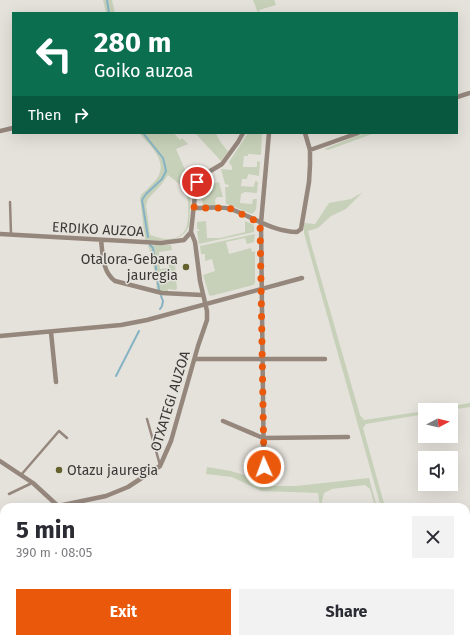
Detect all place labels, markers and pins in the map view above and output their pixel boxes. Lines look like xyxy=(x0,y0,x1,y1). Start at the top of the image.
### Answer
pin xyxy=(180,165,214,199)
place label: Otalora-Gebara jauregia xyxy=(81,251,178,284)
marker: Otalora-Gebara jauregia xyxy=(181,262,191,272)
place label: Otazu jauregia xyxy=(67,462,158,479)
marker: Otazu jauregia xyxy=(54,465,64,475)

